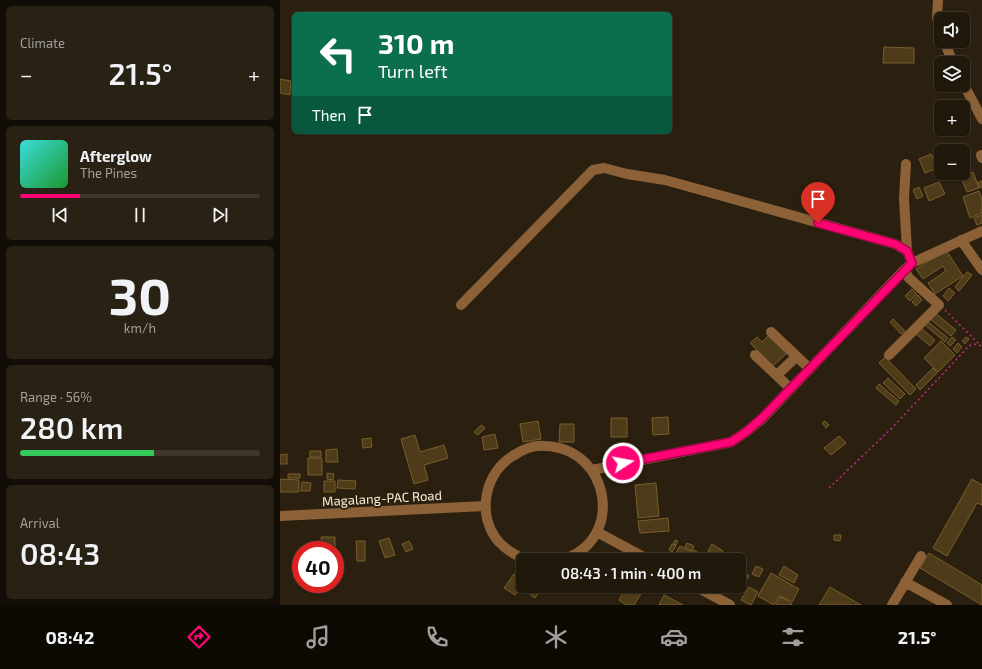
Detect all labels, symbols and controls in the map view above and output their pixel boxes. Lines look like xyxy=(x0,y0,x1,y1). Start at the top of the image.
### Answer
map controls xyxy=(934,12,970,180)
button: sound xyxy=(934,12,970,48)
text: 310 m xyxy=(378,26,454,60)
icon: left xyxy=(312,28,364,80)
text: Climate xyxy=(20,35,65,51)
text: 21.5° xyxy=(108,55,172,91)
button: layers xyxy=(934,56,970,92)
text: Turn left xyxy=(378,60,448,82)
text: − xyxy=(20,61,33,87)
text: + xyxy=(248,61,260,87)
button: + xyxy=(934,100,970,136)
icon: arrive xyxy=(354,104,376,126)
text: Then xyxy=(312,106,346,124)
button: − xyxy=(934,144,970,180)
text: Afterglow xyxy=(80,147,152,165)
text: The Pines xyxy=(80,165,137,181)
pin xyxy=(801,182,835,223)
icon: arrive xyxy=(807,188,829,210)
icon: previous xyxy=(49,204,71,226)
icon: pause xyxy=(129,204,151,226)
icon: next xyxy=(209,204,231,226)
text: 30 xyxy=(109,263,171,325)
text: km/h xyxy=(124,320,156,336)
text: Range · 56% xyxy=(20,389,92,405)
text: 280 km xyxy=(20,409,123,445)
position arrow xyxy=(602,442,644,484)
street label: Magalang-PAC Road xyxy=(322,487,442,509)
text: Arrival xyxy=(20,515,60,531)
text: 08:43 xyxy=(20,535,100,571)
speed limit sign: 40 xyxy=(292,541,344,593)
text: 08:43 · 1 min · 400 m xyxy=(561,564,701,582)
icon: directions xyxy=(185,623,213,651)
icon: music xyxy=(304,623,332,651)
icon: phone xyxy=(423,623,451,651)
icon: climate xyxy=(542,623,570,651)
icon: car xyxy=(660,623,688,651)
icon: filters xyxy=(779,623,807,651)
text: 08:42 xyxy=(45,626,95,648)
text: 21.5° xyxy=(898,626,937,648)

